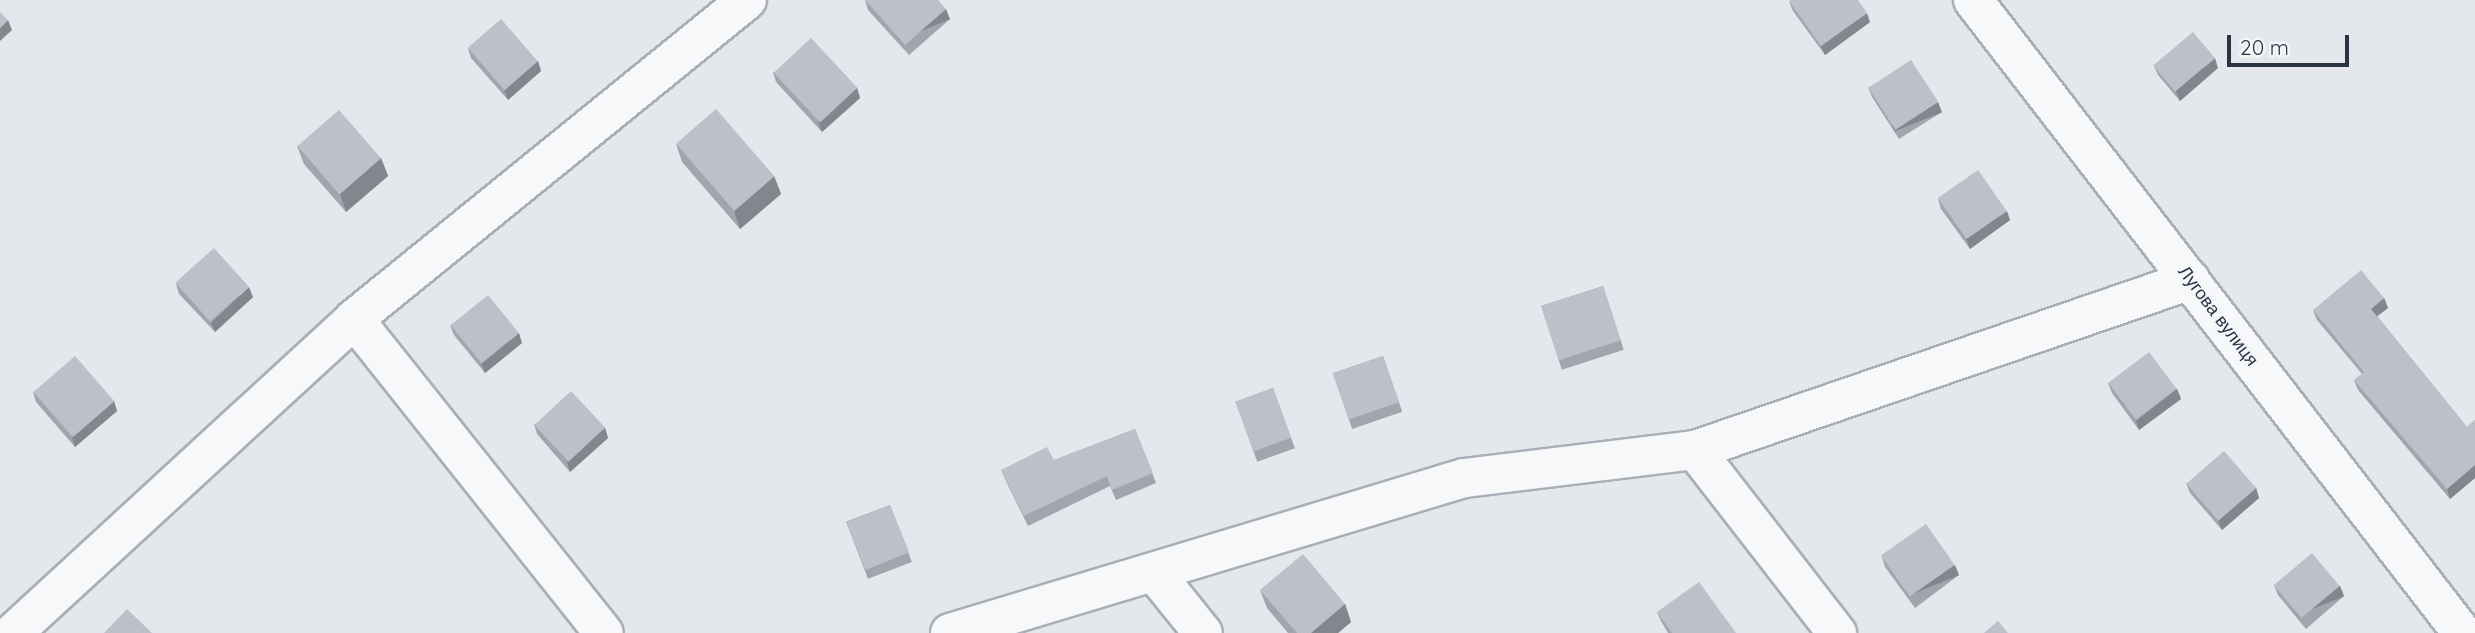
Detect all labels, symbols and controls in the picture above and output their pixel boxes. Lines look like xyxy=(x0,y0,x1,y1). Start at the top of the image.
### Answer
scale bar xyxy=(2230,21,2352,65)
text: 20 m xyxy=(2240,34,2289,60)
street label: Лугова вулиця xyxy=(2173,262,2263,370)

